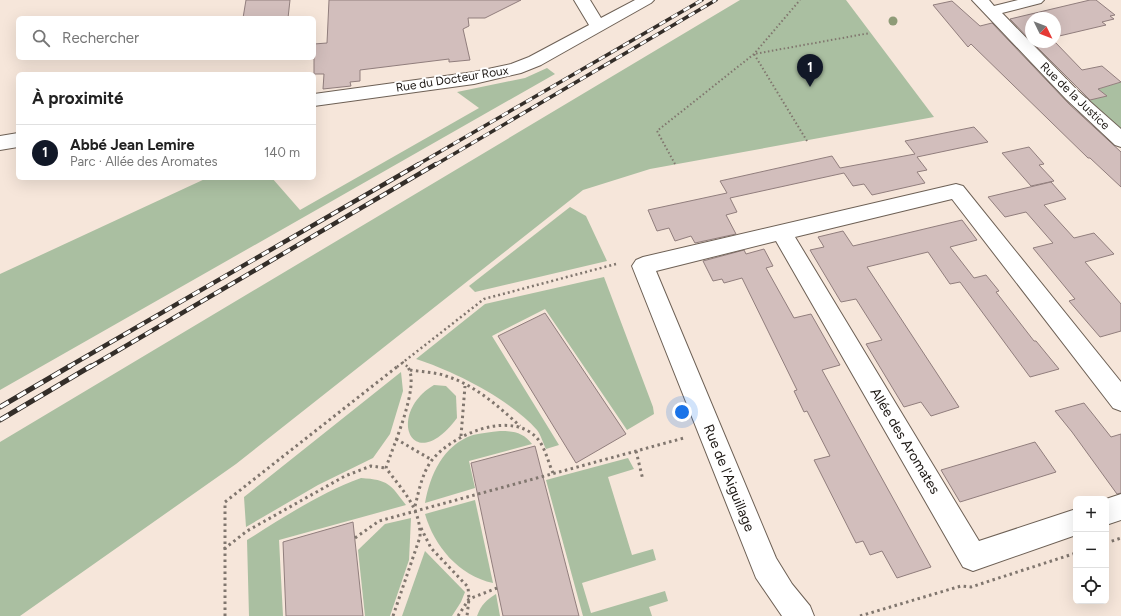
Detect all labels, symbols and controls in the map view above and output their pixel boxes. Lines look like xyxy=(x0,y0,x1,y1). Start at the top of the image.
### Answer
north arrow xyxy=(1025,12,1061,48)
search box xyxy=(16,16,316,60)
icon: search xyxy=(30,27,52,49)
text: Rechercher xyxy=(62,29,139,47)
pin: 1 xyxy=(797,54,823,87)
street label: Rue de la Justice xyxy=(1037,59,1113,133)
street label: Rue du Docteur Roux xyxy=(395,63,510,95)
text: À proximité xyxy=(32,88,123,108)
text: Abbé Jean Lemire xyxy=(70,136,195,154)
text: 1 xyxy=(42,145,48,160)
text: 140 m xyxy=(264,145,300,160)
text: Parc · Allée des Aromates xyxy=(70,154,218,169)
street label: Allée des Aromates xyxy=(867,385,943,497)
your location xyxy=(672,402,692,422)
street label: Rue de l'Aiguillage xyxy=(700,422,758,534)
map controls xyxy=(1073,496,1109,604)
button: + xyxy=(1073,496,1109,532)
button: − xyxy=(1073,532,1109,568)
button: locate xyxy=(1073,568,1109,604)

